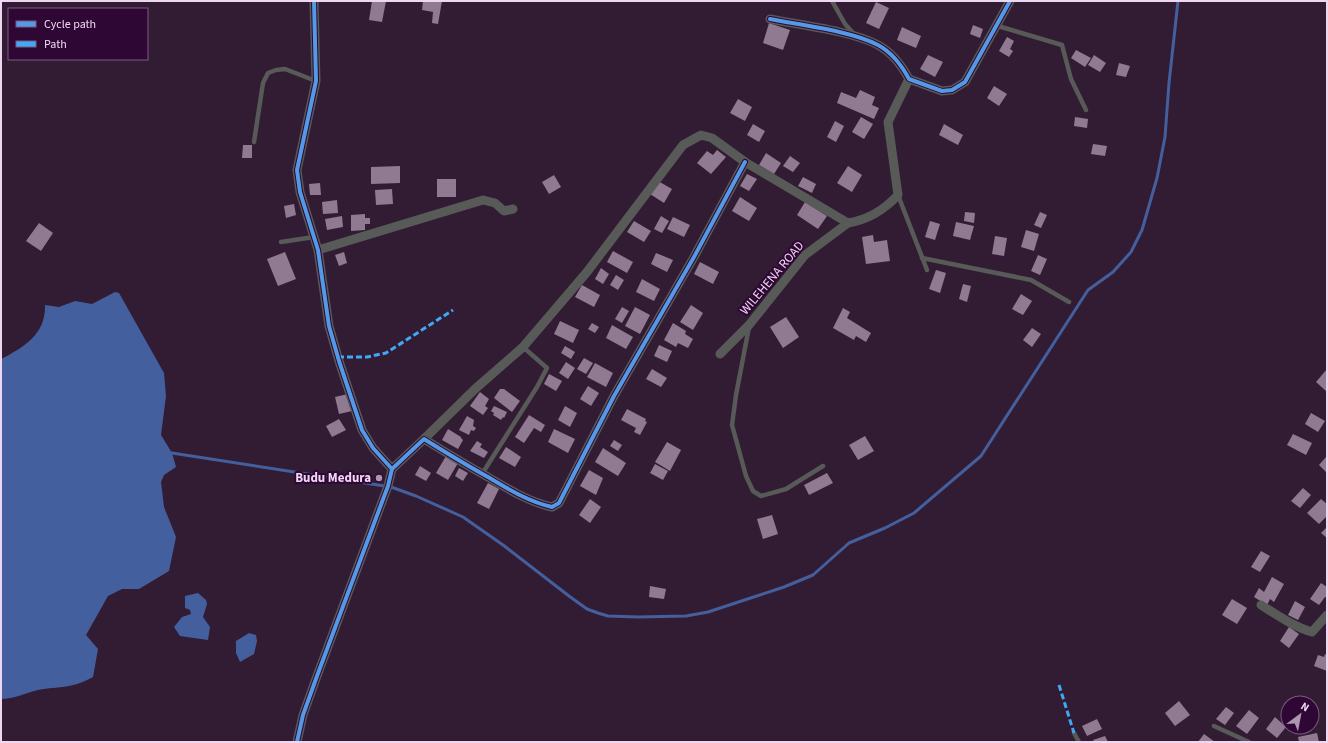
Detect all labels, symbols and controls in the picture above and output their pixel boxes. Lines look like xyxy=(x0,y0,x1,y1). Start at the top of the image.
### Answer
legend xyxy=(8,8,148,60)
text: Cycle path xyxy=(44,16,96,33)
text: Path xyxy=(44,36,67,53)
street label: WILEHENA ROAD xyxy=(736,237,808,319)
place label: Budu Medura xyxy=(295,469,371,487)
marker: Budu Medura xyxy=(374,473,384,483)
north arrow xyxy=(1280,695,1320,735)
text: N xyxy=(1298,699,1312,715)

